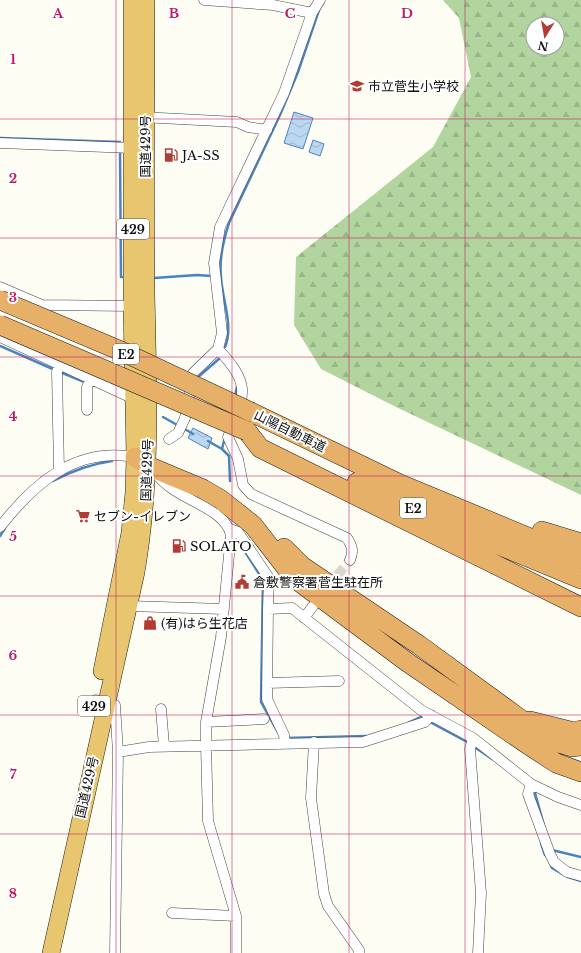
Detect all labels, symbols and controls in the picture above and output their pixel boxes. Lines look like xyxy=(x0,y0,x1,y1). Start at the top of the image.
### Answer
text: A xyxy=(52,5,64,22)
text: B xyxy=(169,5,179,22)
text: C xyxy=(285,5,296,22)
text: D xyxy=(401,5,413,22)
north arrow xyxy=(525,16,565,56)
text: N xyxy=(536,38,550,54)
text: 1 xyxy=(10,51,16,68)
school or university icon: 市立菅生小学校 xyxy=(349,78,365,94)
place label: 市立菅生小学校 xyxy=(368,78,459,95)
street label: 国道429号 xyxy=(137,115,154,177)
fuel station icon: JA-SS xyxy=(163,147,179,163)
place label: JA-SS xyxy=(180,147,220,164)
text: 2 xyxy=(9,170,17,187)
road number: 429 xyxy=(117,219,149,239)
text: 3 xyxy=(9,289,17,306)
road number: E2 xyxy=(113,344,139,364)
street label: 山陽自動車道 xyxy=(251,406,329,456)
text: 4 xyxy=(9,408,18,425)
street label: 国道429号 xyxy=(137,438,157,502)
road number: E2 xyxy=(400,498,426,518)
supermarket icon: セブン-イレブン xyxy=(75,508,91,524)
place label: セブン-イレブン xyxy=(94,508,191,525)
text: 5 xyxy=(9,528,17,545)
fuel station icon: SOLATO xyxy=(171,538,187,554)
place label: SOLATO xyxy=(190,538,252,555)
public building icon: 倉敷警察署菅生駐在所 xyxy=(234,574,250,590)
place label: 倉敷警察署菅生駐在所 xyxy=(253,574,383,591)
shop icon: (有)はら生花店 xyxy=(142,615,158,631)
place label: (有)はら生花店 xyxy=(161,615,248,632)
text: 6 xyxy=(9,647,18,664)
road number: 429 xyxy=(78,696,110,716)
street label: 国道429号 xyxy=(72,754,102,820)
text: 7 xyxy=(10,766,17,783)
text: 8 xyxy=(9,885,17,902)

